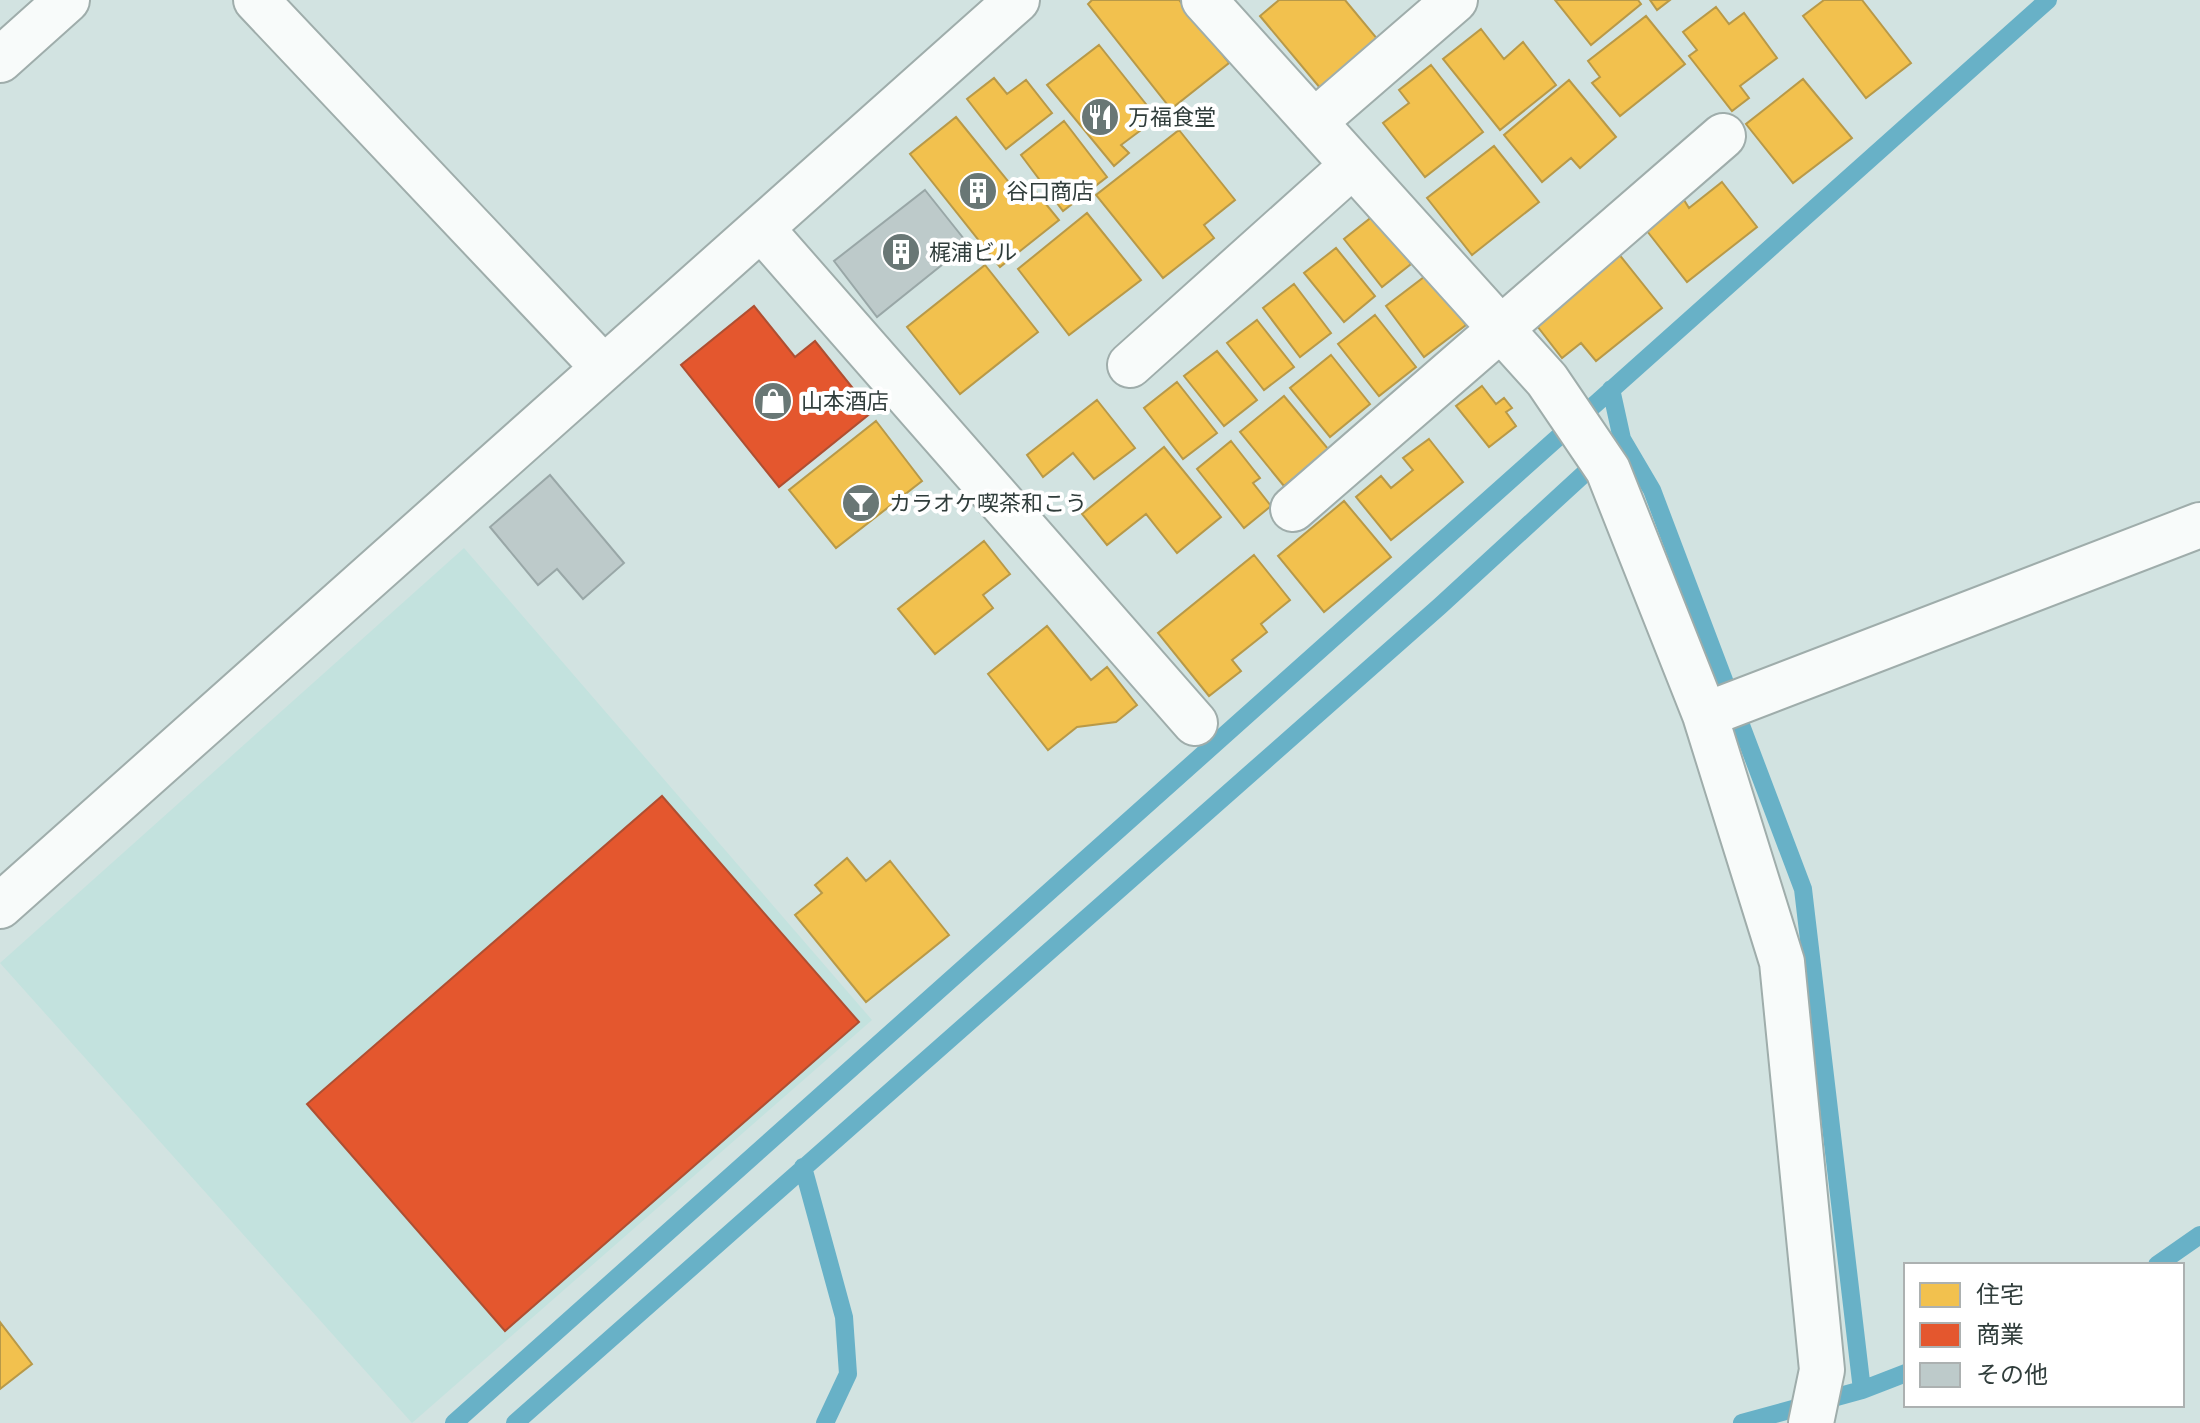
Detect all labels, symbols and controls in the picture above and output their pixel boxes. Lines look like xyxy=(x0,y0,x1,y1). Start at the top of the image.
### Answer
restaurant icon: 万福食堂 xyxy=(1079,96,1121,138)
place label: 万福食堂 xyxy=(1128,104,1216,131)
building icon: 谷口商店 xyxy=(957,170,999,212)
place label: 谷口商店 xyxy=(1006,178,1094,205)
building icon: 梶浦ビル xyxy=(880,231,922,273)
place label: 梶浦ビル xyxy=(929,239,1017,266)
shop icon: 山本酒店 xyxy=(752,380,794,422)
place label: 山本酒店 xyxy=(801,388,889,415)
bar icon: カラオケ喫茶和こう xyxy=(840,482,882,524)
place label: カラオケ喫茶和こう xyxy=(889,490,1087,517)
legend xyxy=(1904,1263,2184,1407)
text: 住宅 xyxy=(1976,1281,2024,1309)
text: 商業 xyxy=(1976,1321,2024,1349)
text: その他 xyxy=(1976,1361,2048,1389)

